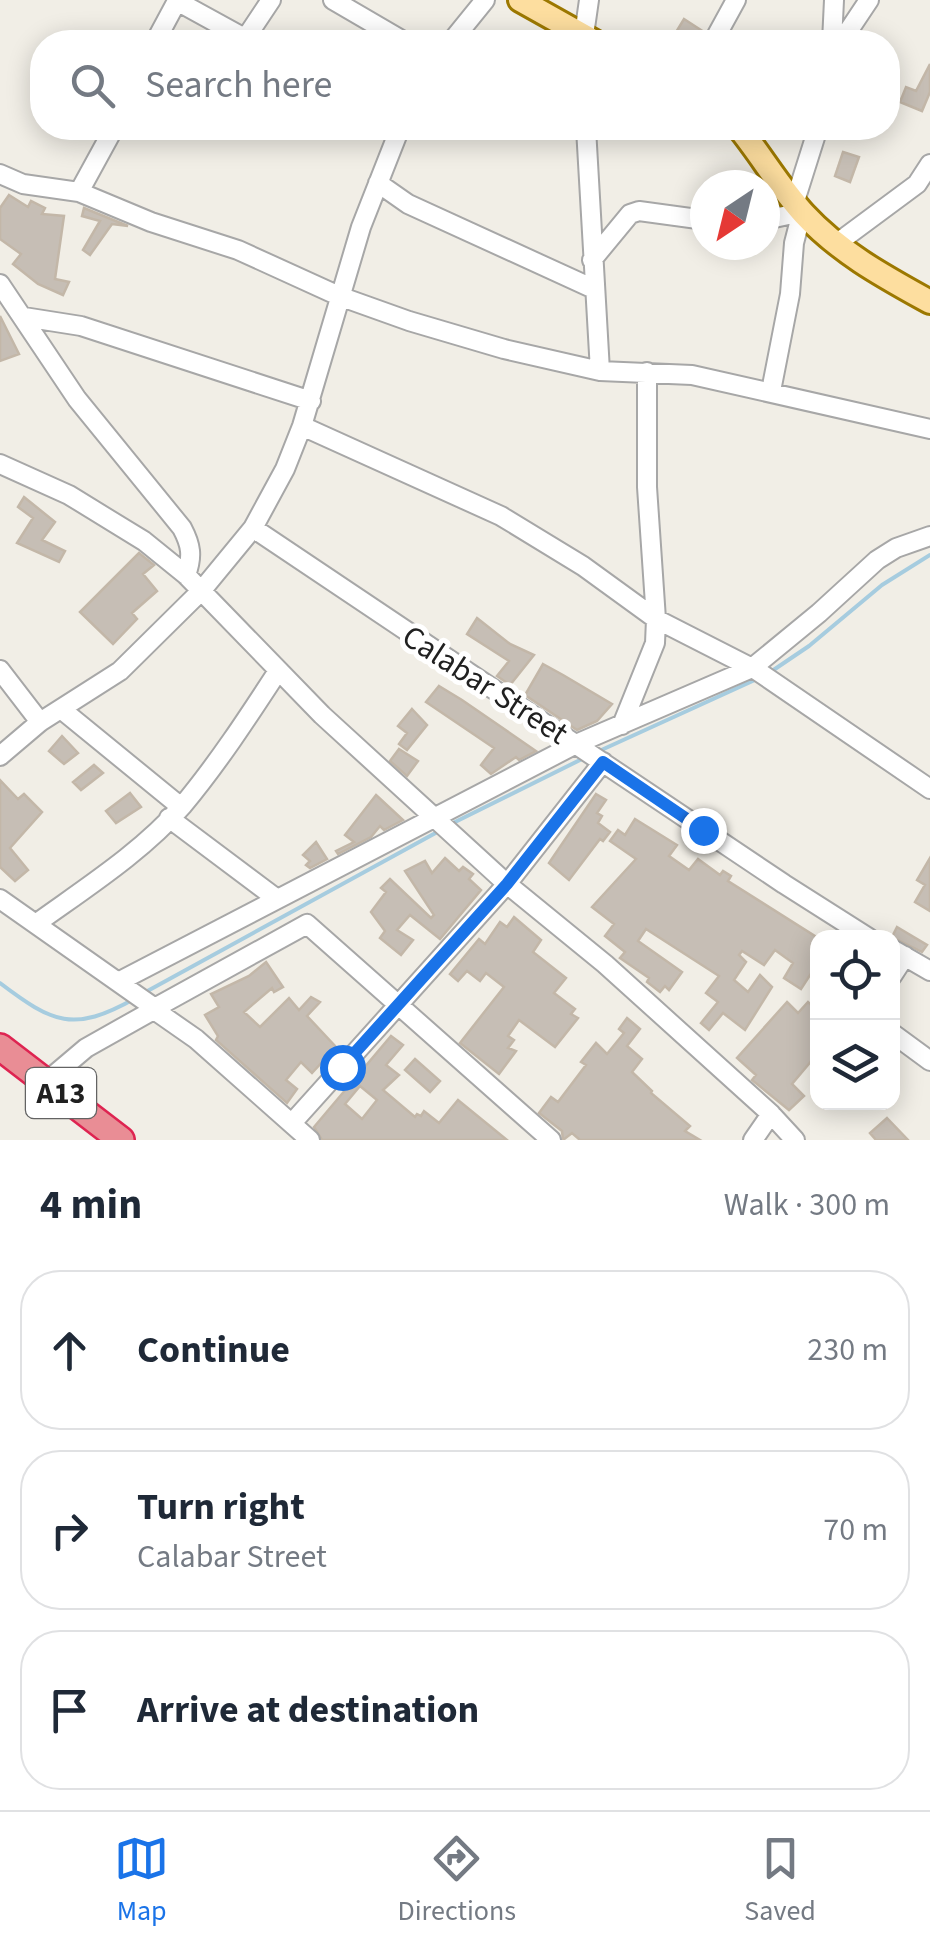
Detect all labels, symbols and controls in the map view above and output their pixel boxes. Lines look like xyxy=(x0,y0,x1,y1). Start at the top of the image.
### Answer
search box xyxy=(30,30,900,140)
icon: search xyxy=(65,58,120,113)
text: Search here xyxy=(145,58,332,112)
north arrow xyxy=(690,170,780,260)
street label: Calabar Street xyxy=(393,614,577,756)
route end xyxy=(681,808,727,854)
map controls xyxy=(810,930,900,1110)
button: locate xyxy=(810,930,900,1020)
button: layers xyxy=(810,1020,900,1110)
route start xyxy=(320,1045,366,1091)
road number: A13 xyxy=(26,1068,96,1118)
text: 4 min xyxy=(40,1175,142,1235)
text: Walk · 300 m xyxy=(724,1182,890,1228)
icon: ahead xyxy=(42,1323,97,1378)
text: Continue xyxy=(137,1323,290,1377)
text: 230 m xyxy=(807,1327,888,1373)
text: Turn right xyxy=(137,1480,305,1534)
icon: right xyxy=(42,1503,97,1558)
text: 70 m xyxy=(823,1507,888,1553)
text: Calabar Street xyxy=(137,1534,327,1580)
icon: arrive xyxy=(42,1683,97,1738)
text: Arrive at destination xyxy=(137,1683,479,1737)
tab: Map xyxy=(114,1831,169,1931)
tab: Directions xyxy=(398,1831,516,1931)
tab: Saved xyxy=(744,1831,816,1931)

